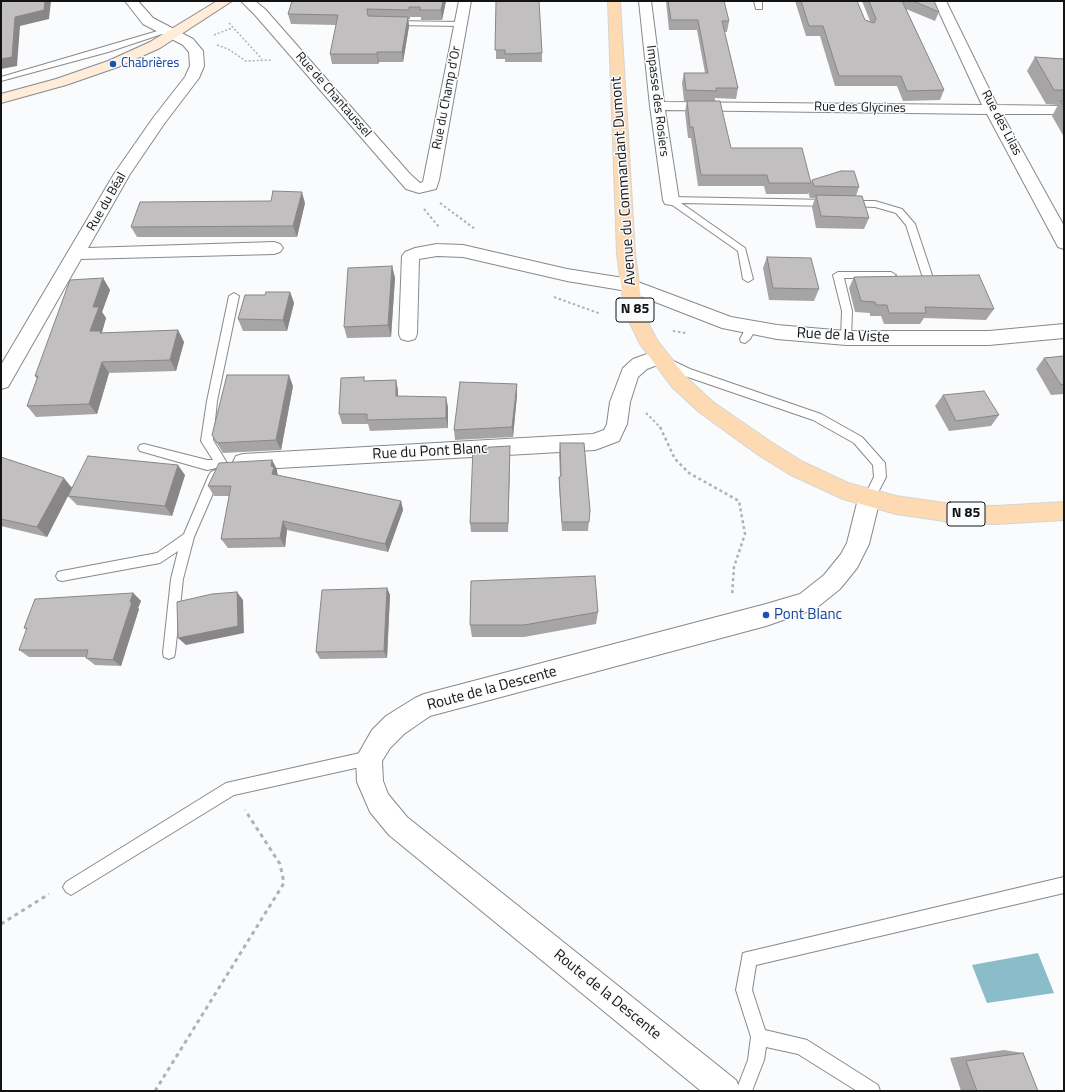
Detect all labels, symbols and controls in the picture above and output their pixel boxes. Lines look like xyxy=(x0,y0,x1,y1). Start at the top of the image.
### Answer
street label: Impasse des Rosiers xyxy=(642,44,672,158)
street label: Rue du Champ d'Or xyxy=(429,45,465,151)
street label: Rue de Chantaussel xyxy=(292,49,374,141)
place label: Chabrières xyxy=(121,56,179,72)
marker: Chabrières xyxy=(108,59,118,69)
street label: Avenue du Commandant Dumont xyxy=(608,76,640,286)
street label: Rue des Lilas xyxy=(977,88,1025,158)
street label: Rue des Glycines xyxy=(814,99,906,117)
street label: Rue du Béal xyxy=(84,170,130,234)
road number: N 85 xyxy=(616,298,654,322)
street label: Rue de la Viste xyxy=(796,325,890,347)
street label: Rue du Pont Blanc xyxy=(372,440,488,464)
road number: N 85 xyxy=(947,502,985,526)
place label: Pont Blanc xyxy=(774,606,842,624)
marker: Pont Blanc xyxy=(761,610,771,620)
street label: Route de la Descente xyxy=(425,663,559,715)
street label: Route de la Descente xyxy=(550,946,664,1044)

